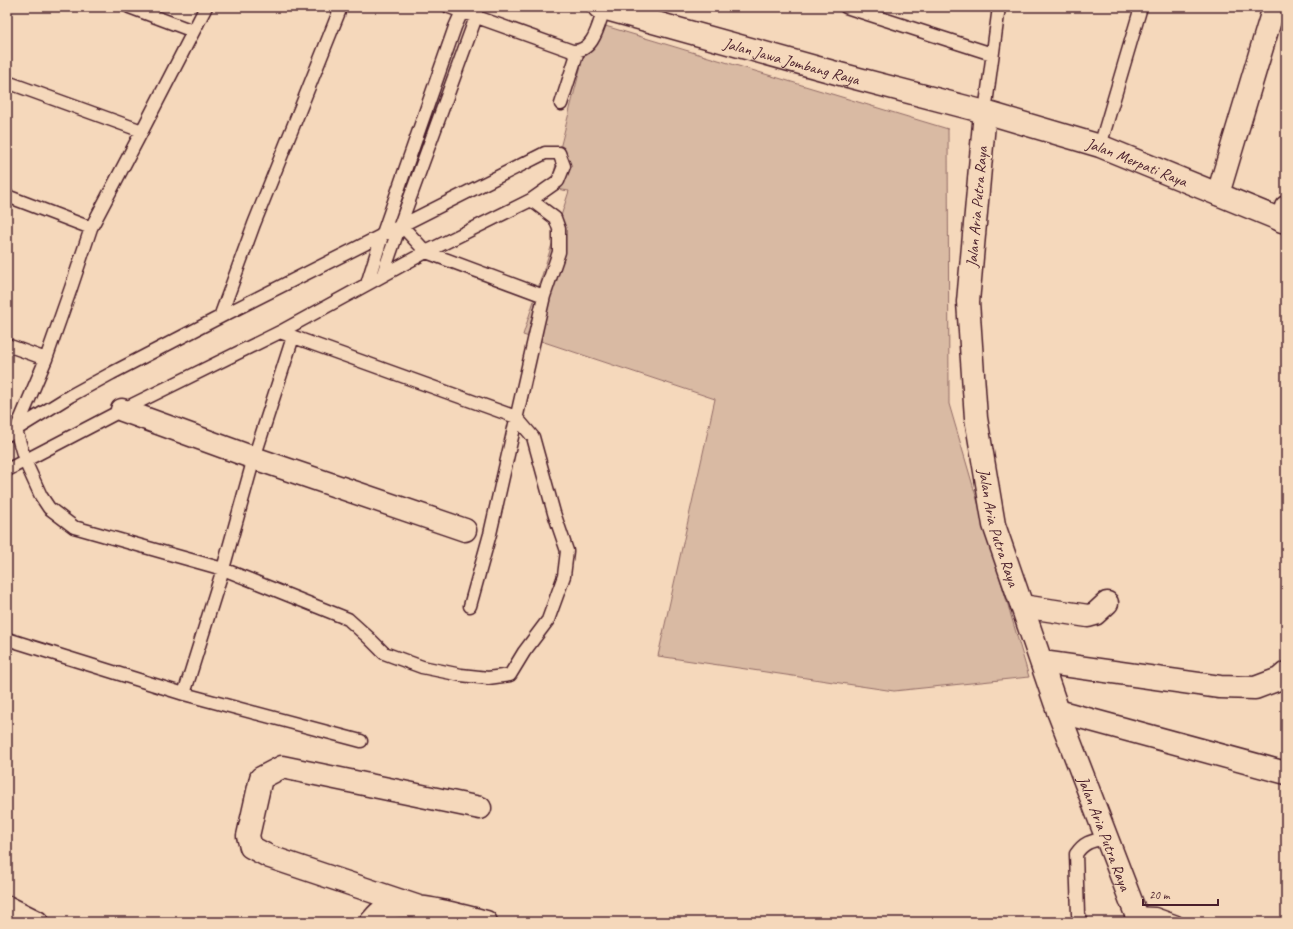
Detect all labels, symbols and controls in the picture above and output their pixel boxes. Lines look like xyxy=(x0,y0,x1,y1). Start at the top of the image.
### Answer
street label: Jalan Jawa Jombang Raya xyxy=(720,33,863,90)
street label: Jalan Merpati Raya xyxy=(1083,133,1191,192)
street label: Jalan Aria Putra Raya xyxy=(962,144,992,269)
street label: Jalan Aria Putra Raya xyxy=(974,466,1024,591)
street label: Jalan Aria Putra Raya xyxy=(1073,772,1136,895)
scale bar xyxy=(1143,881,1218,907)
text: 20 m xyxy=(1149,887,1171,903)

